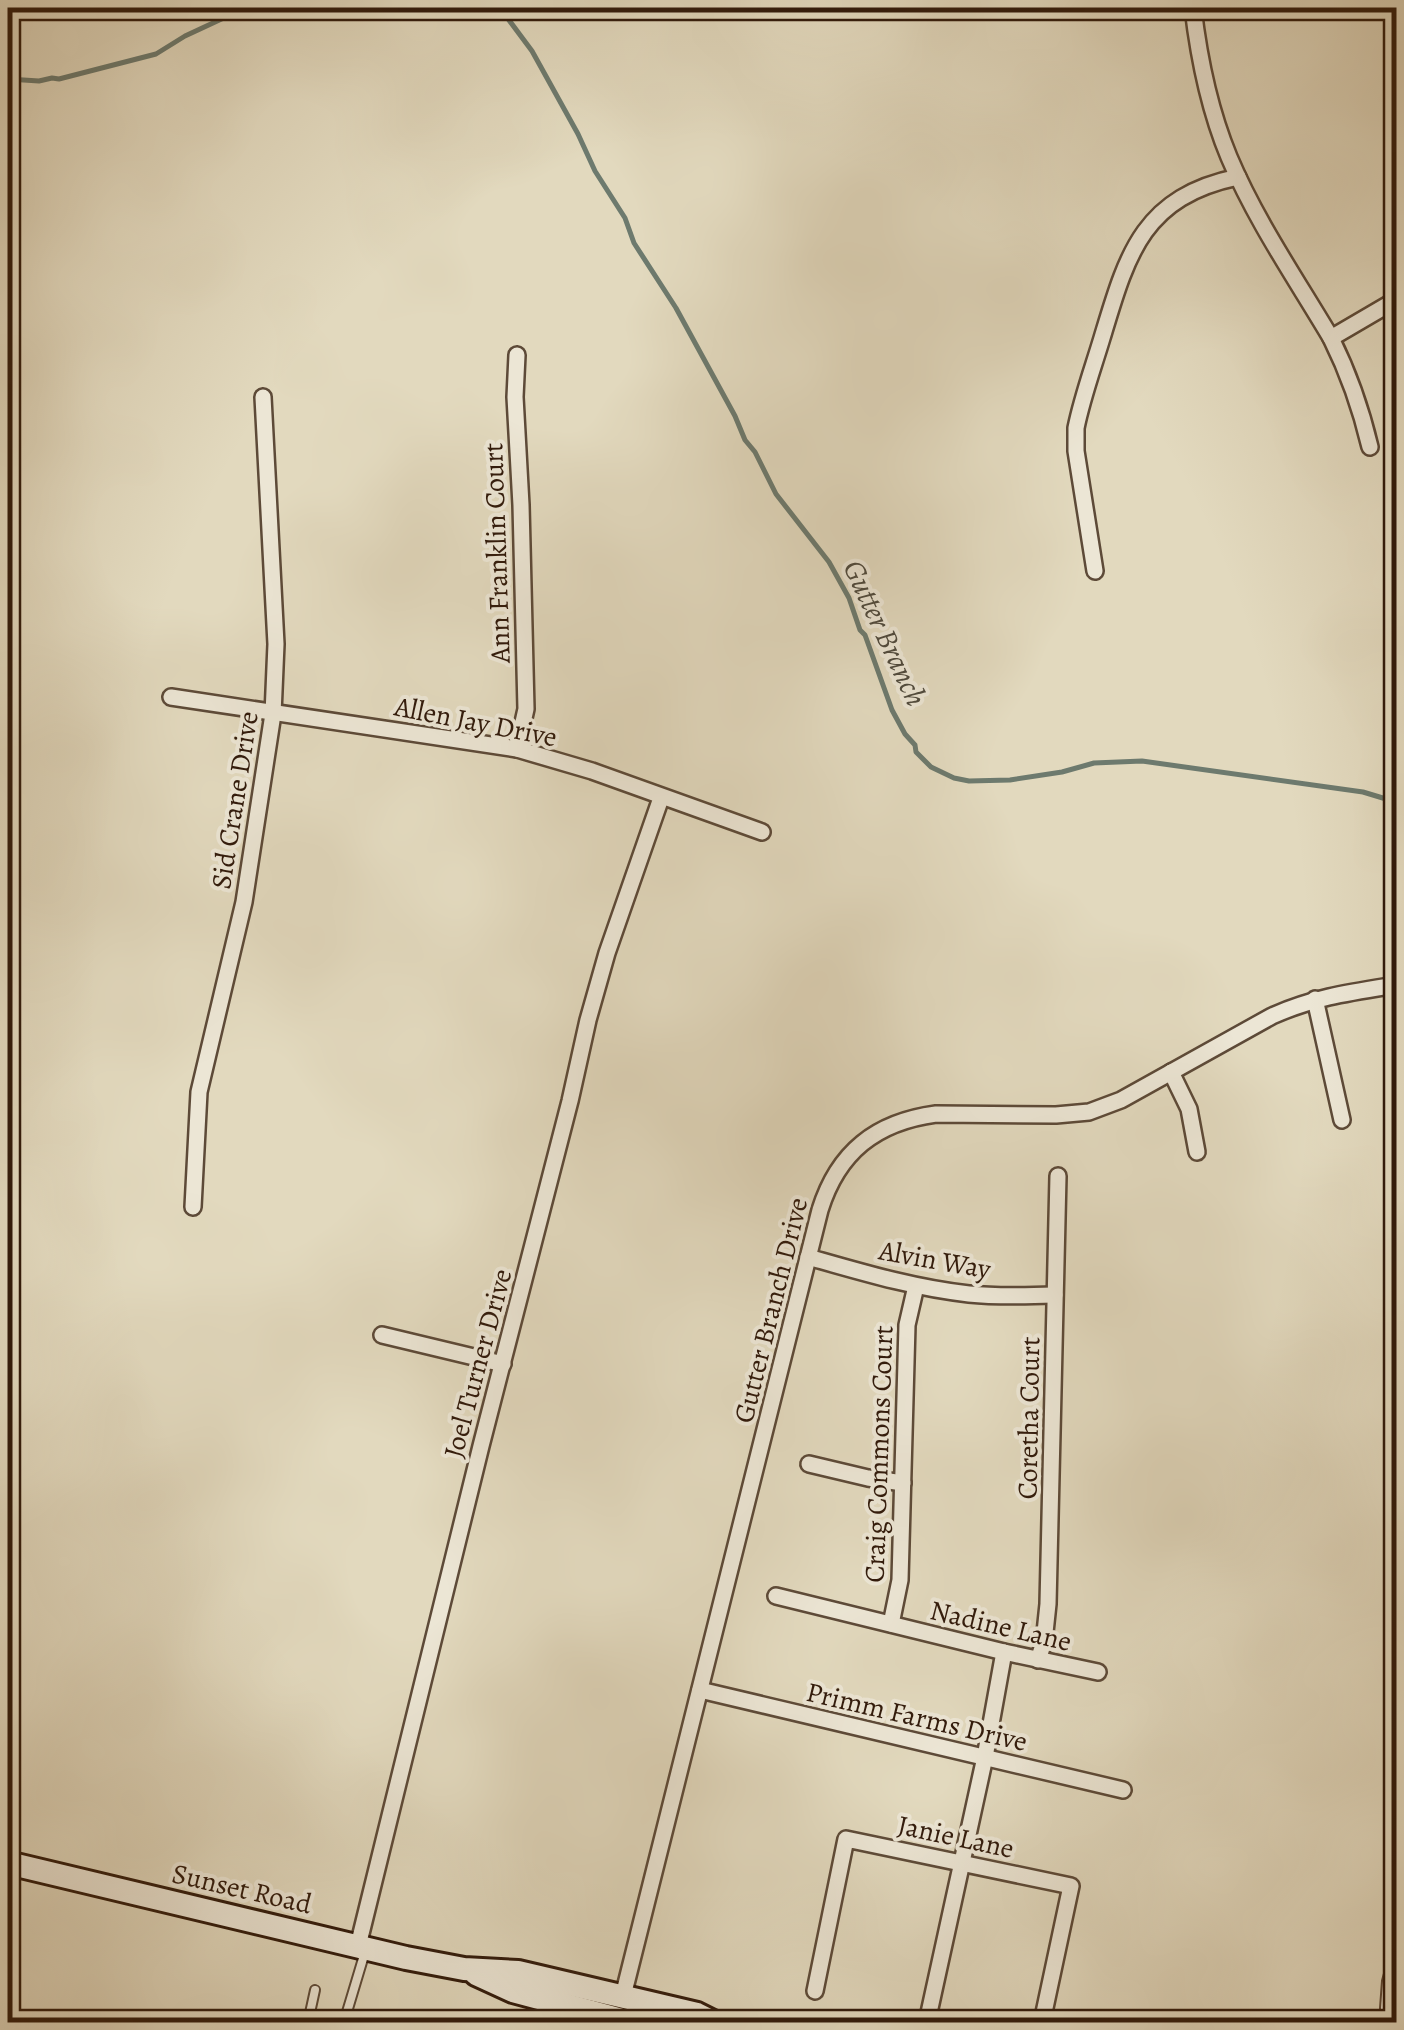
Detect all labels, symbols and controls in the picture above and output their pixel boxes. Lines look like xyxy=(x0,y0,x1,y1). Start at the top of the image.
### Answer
street label: Ann Franklin Court xyxy=(474,442,520,665)
water label: Gutter Branch xyxy=(834,553,936,713)
street label: Allen Jay Drive xyxy=(390,687,560,756)
street label: Sid Crane Drive xyxy=(202,708,268,892)
street label: Gutter Branch Drive xyxy=(725,1194,817,1427)
street label: Alvin Way xyxy=(875,1231,994,1289)
street label: Joel Turner Drive xyxy=(434,1265,521,1462)
street label: Craig Commons Court xyxy=(856,1325,902,1583)
street label: Coretha Court xyxy=(1009,1336,1049,1500)
street label: Nadine Lane xyxy=(926,1591,1075,1661)
street label: Primm Farms Drive xyxy=(803,1673,1031,1761)
street label: Janie Lane xyxy=(894,1806,1017,1868)
street label: Sunset Road xyxy=(168,1854,316,1924)

